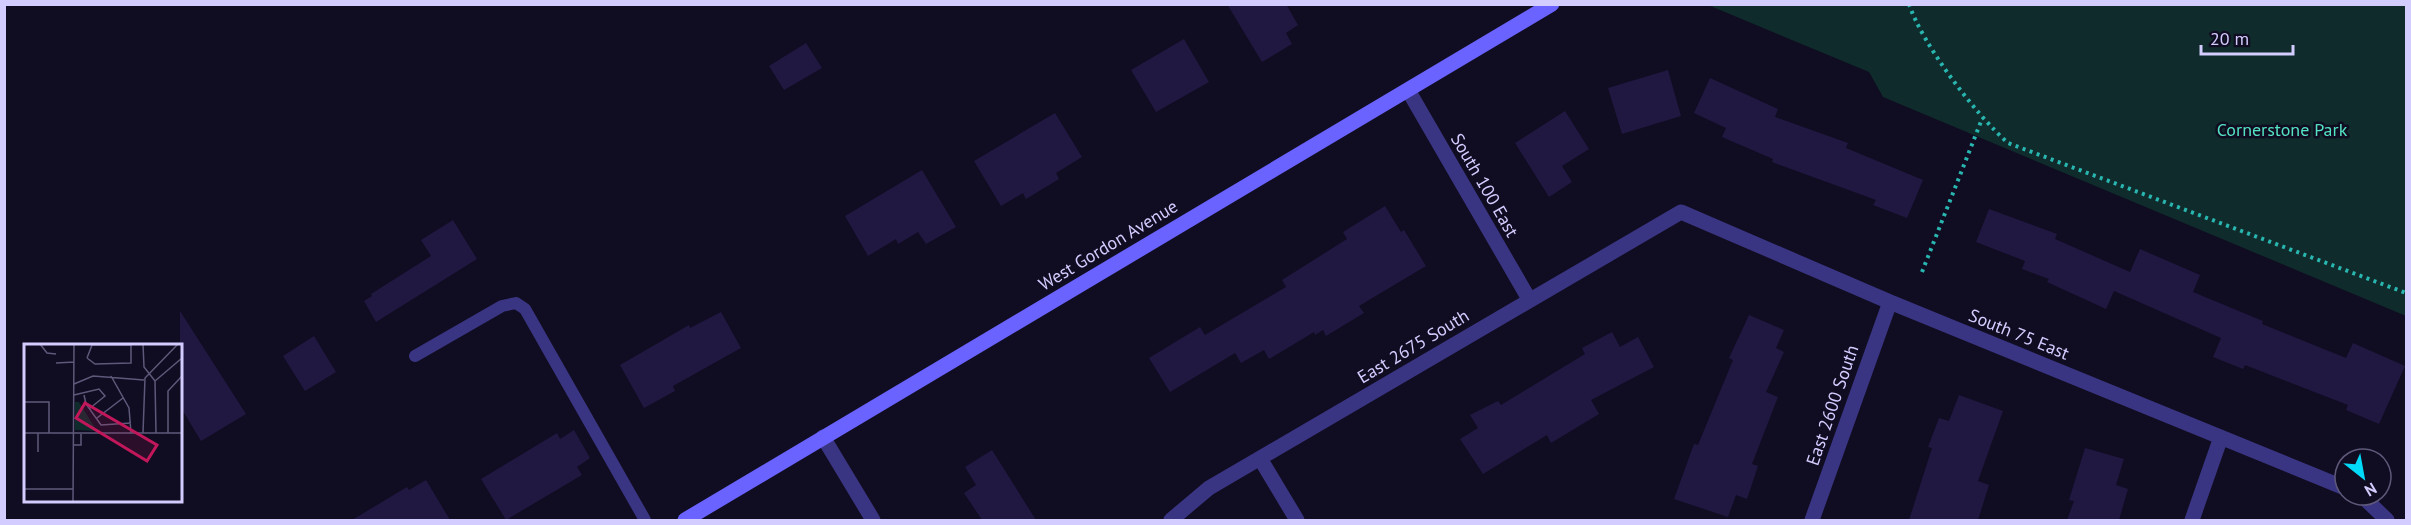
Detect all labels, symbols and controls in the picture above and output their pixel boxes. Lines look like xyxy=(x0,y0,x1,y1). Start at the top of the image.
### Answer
scale bar xyxy=(2201,18,2292,56)
text: 20 m xyxy=(2210,27,2249,50)
park label: Cornerstone Park xyxy=(2217,118,2348,141)
street label: South 100 East xyxy=(1446,129,1524,241)
street label: West Gordon Avenue xyxy=(1034,194,1182,296)
street label: South 75 East xyxy=(1965,303,2073,365)
street label: East 2675 South xyxy=(1353,304,1473,388)
street label: East 2600 South xyxy=(1801,342,1863,468)
inset map xyxy=(24,344,182,501)
north arrow xyxy=(2333,447,2393,507)
text: N xyxy=(2361,479,2380,501)

